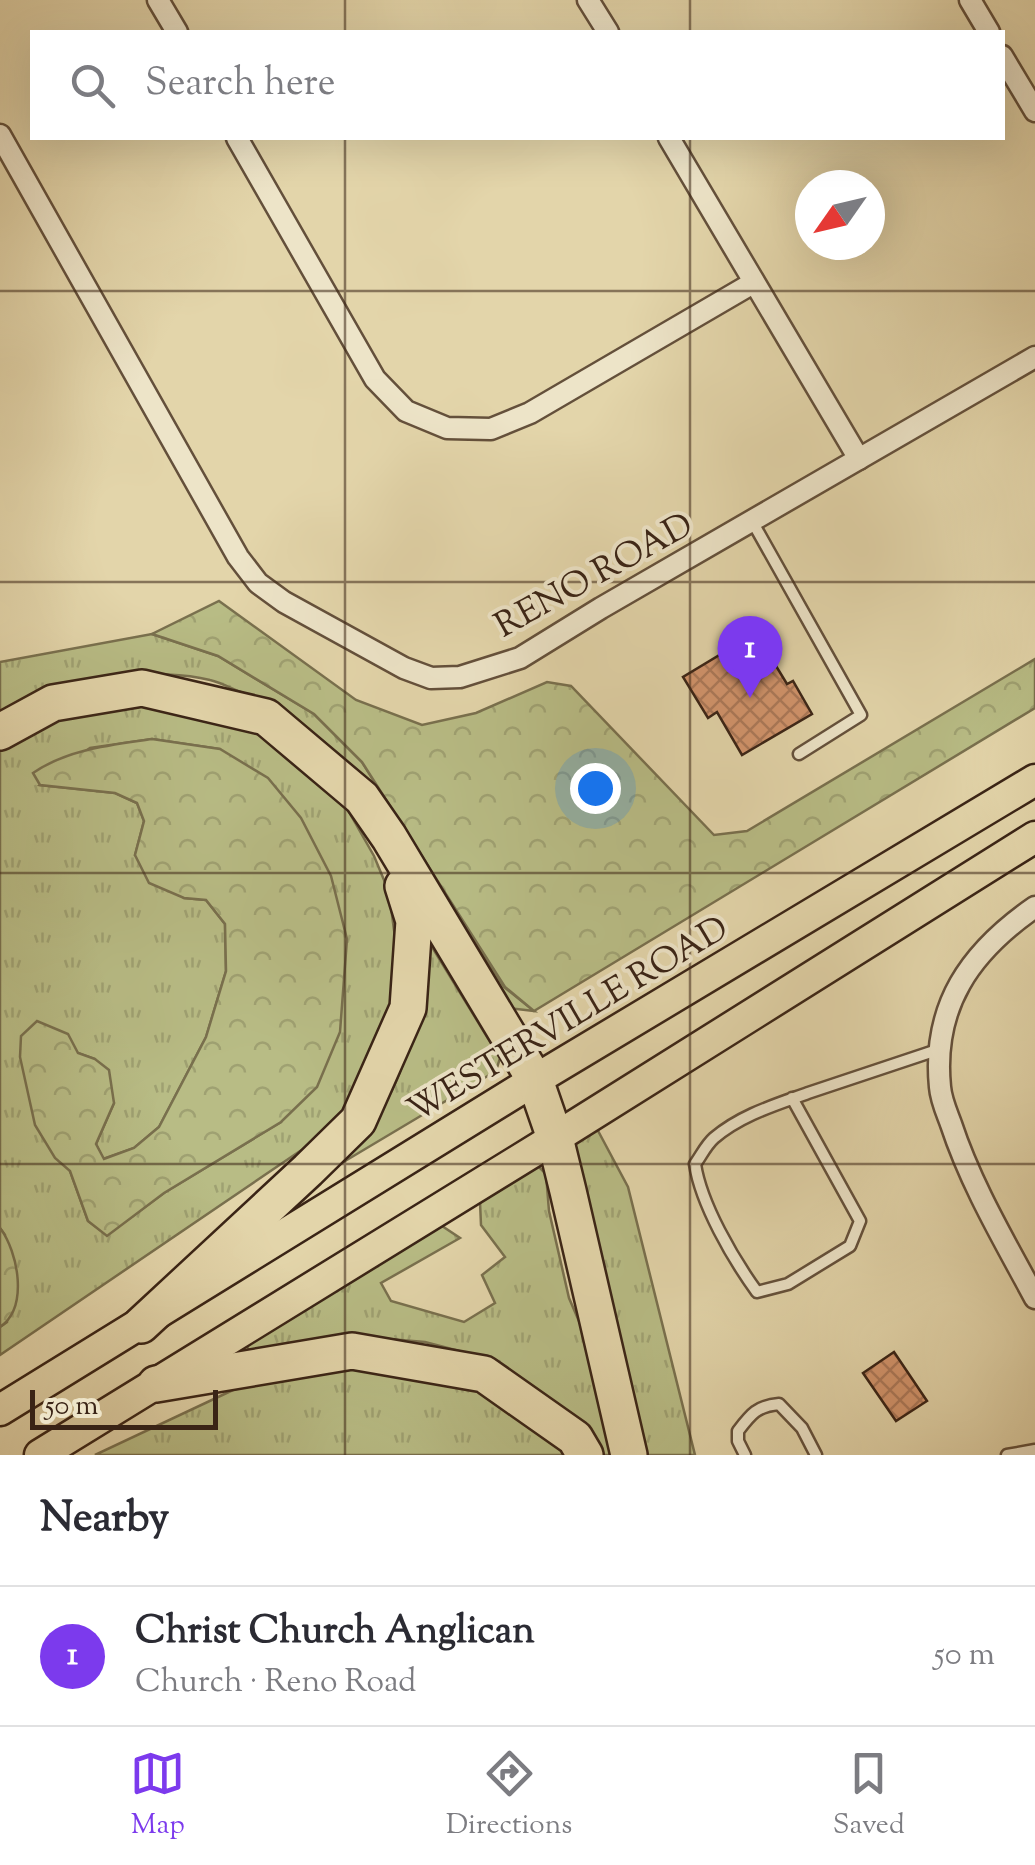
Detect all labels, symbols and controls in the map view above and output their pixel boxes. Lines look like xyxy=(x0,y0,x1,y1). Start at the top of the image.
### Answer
search box xyxy=(30,30,1005,140)
icon: search xyxy=(65,58,120,113)
text: Search here xyxy=(145,58,336,112)
north arrow xyxy=(795,170,885,260)
street label: RENO ROAD xyxy=(486,501,703,653)
pin: 1 xyxy=(718,616,782,698)
your location xyxy=(570,763,621,814)
street label: WESTERVILLE ROAD xyxy=(399,905,739,1137)
scale bar xyxy=(30,1385,218,1430)
text: 50 m xyxy=(45,1387,99,1427)
text: Nearby xyxy=(40,1490,169,1550)
text: Christ Church Anglican xyxy=(135,1606,535,1660)
text: 1 xyxy=(67,1633,78,1679)
text: 50 m xyxy=(934,1633,995,1679)
text: Church · Reno Road xyxy=(135,1660,416,1706)
tab: Map xyxy=(130,1746,185,1846)
tab: Directions xyxy=(446,1746,572,1846)
tab: Saved xyxy=(833,1746,905,1846)

